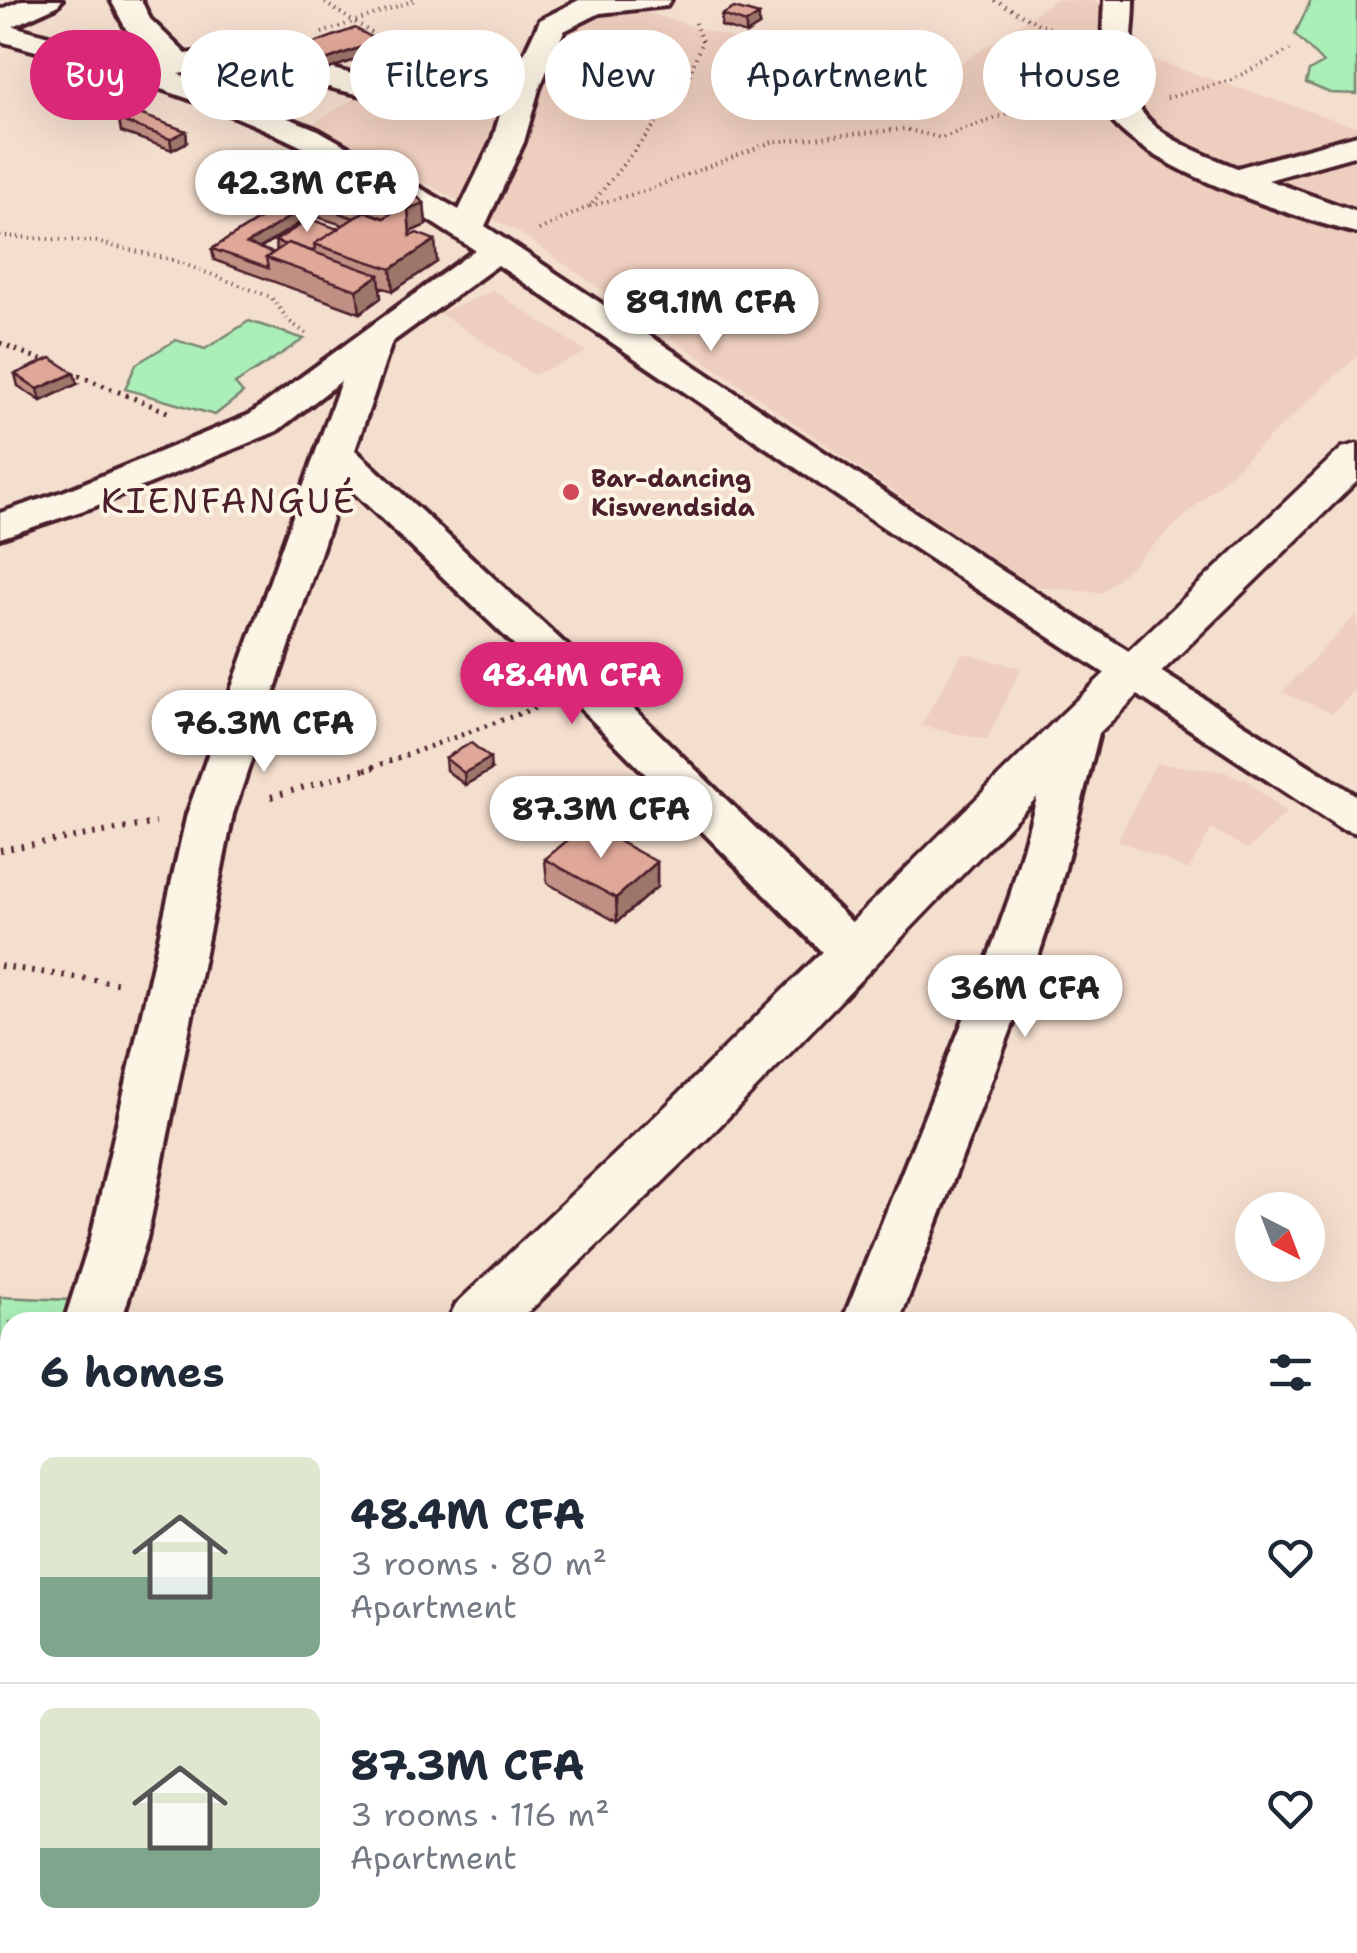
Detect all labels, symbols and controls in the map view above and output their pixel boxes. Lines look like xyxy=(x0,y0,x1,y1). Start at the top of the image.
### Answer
chip: Buy xyxy=(30,30,161,120)
chip: Rent xyxy=(181,30,330,120)
chip: Filters xyxy=(350,30,525,120)
chip: New xyxy=(545,30,691,120)
chip: Apartment xyxy=(711,30,963,120)
chip: House xyxy=(983,30,1156,120)
pin: 42.3M CFA xyxy=(193,150,421,235)
text: 42.3M CFA xyxy=(217,161,397,204)
pin: 89.1M CFA xyxy=(597,269,825,354)
text: 89.1M CFA xyxy=(626,280,796,323)
place label: Bar-dancing Kiswendsida xyxy=(591,461,755,524)
district label: KIENFANGUÉ xyxy=(101,477,357,524)
marker: Bar-dancing Kiswendsida xyxy=(560,481,582,503)
pin: 48.4M CFA xyxy=(458,642,686,727)
text: 48.4M CFA xyxy=(482,653,662,696)
pin: 76.3M CFA xyxy=(150,690,378,775)
text: 76.3M CFA xyxy=(174,701,354,744)
pin: 87.3M CFA xyxy=(487,776,715,861)
text: 87.3M CFA xyxy=(512,787,690,830)
pin: 36M CFA xyxy=(933,955,1117,1040)
text: 36M CFA xyxy=(950,966,1100,1009)
north arrow xyxy=(1235,1192,1325,1282)
map controls xyxy=(1235,1192,1325,1282)
text: 6 homes xyxy=(40,1344,225,1400)
icon: filters xyxy=(1263,1345,1318,1400)
text: 48.4M CFA xyxy=(350,1486,585,1542)
icon: home xyxy=(120,1497,240,1617)
icon: heart xyxy=(1263,1530,1318,1585)
text: 3 rooms · 80 m² xyxy=(350,1542,607,1585)
text: Apartment xyxy=(350,1585,517,1628)
text: 87.3M CFA xyxy=(350,1737,585,1793)
icon: home xyxy=(120,1748,240,1868)
icon: heart xyxy=(1263,1781,1318,1836)
text: 3 rooms · 116 m² xyxy=(350,1793,610,1836)
text: Apartment xyxy=(350,1836,517,1879)

